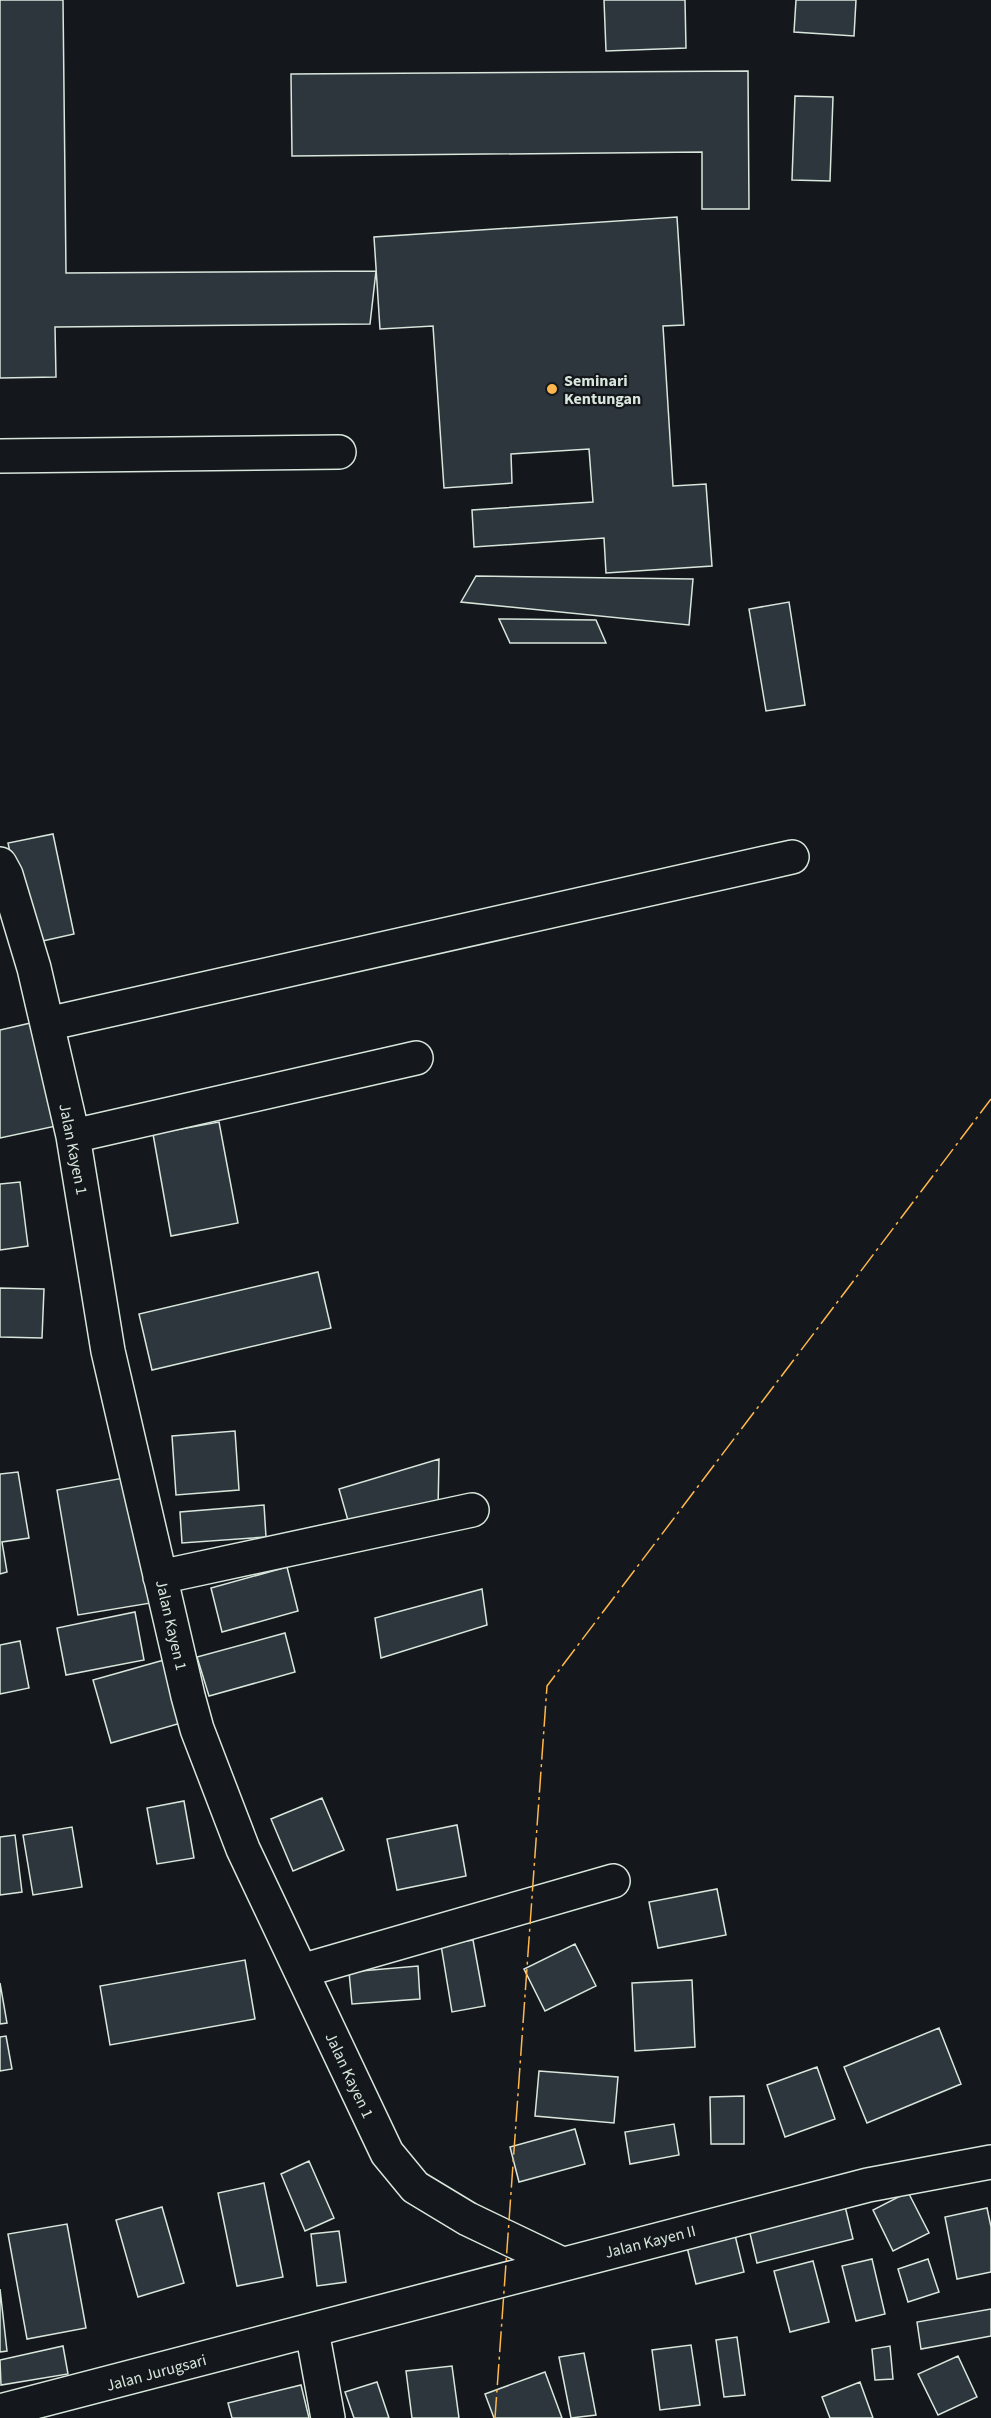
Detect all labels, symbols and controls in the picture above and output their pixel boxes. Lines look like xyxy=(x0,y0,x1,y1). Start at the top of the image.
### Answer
place label: Seminari Kentungan xyxy=(564,370,641,410)
marker: Seminari Kentungan xyxy=(545,382,559,396)
street label: Jalan Kayen 1 xyxy=(53,1102,93,1197)
street label: Jalan Kayen 1 xyxy=(150,1578,192,1673)
street label: Jalan Kayen 1 xyxy=(320,2029,379,2122)
street label: Jalan Kayen II xyxy=(603,2220,698,2264)
street label: Jalan Jurugsari xyxy=(104,2349,209,2397)

